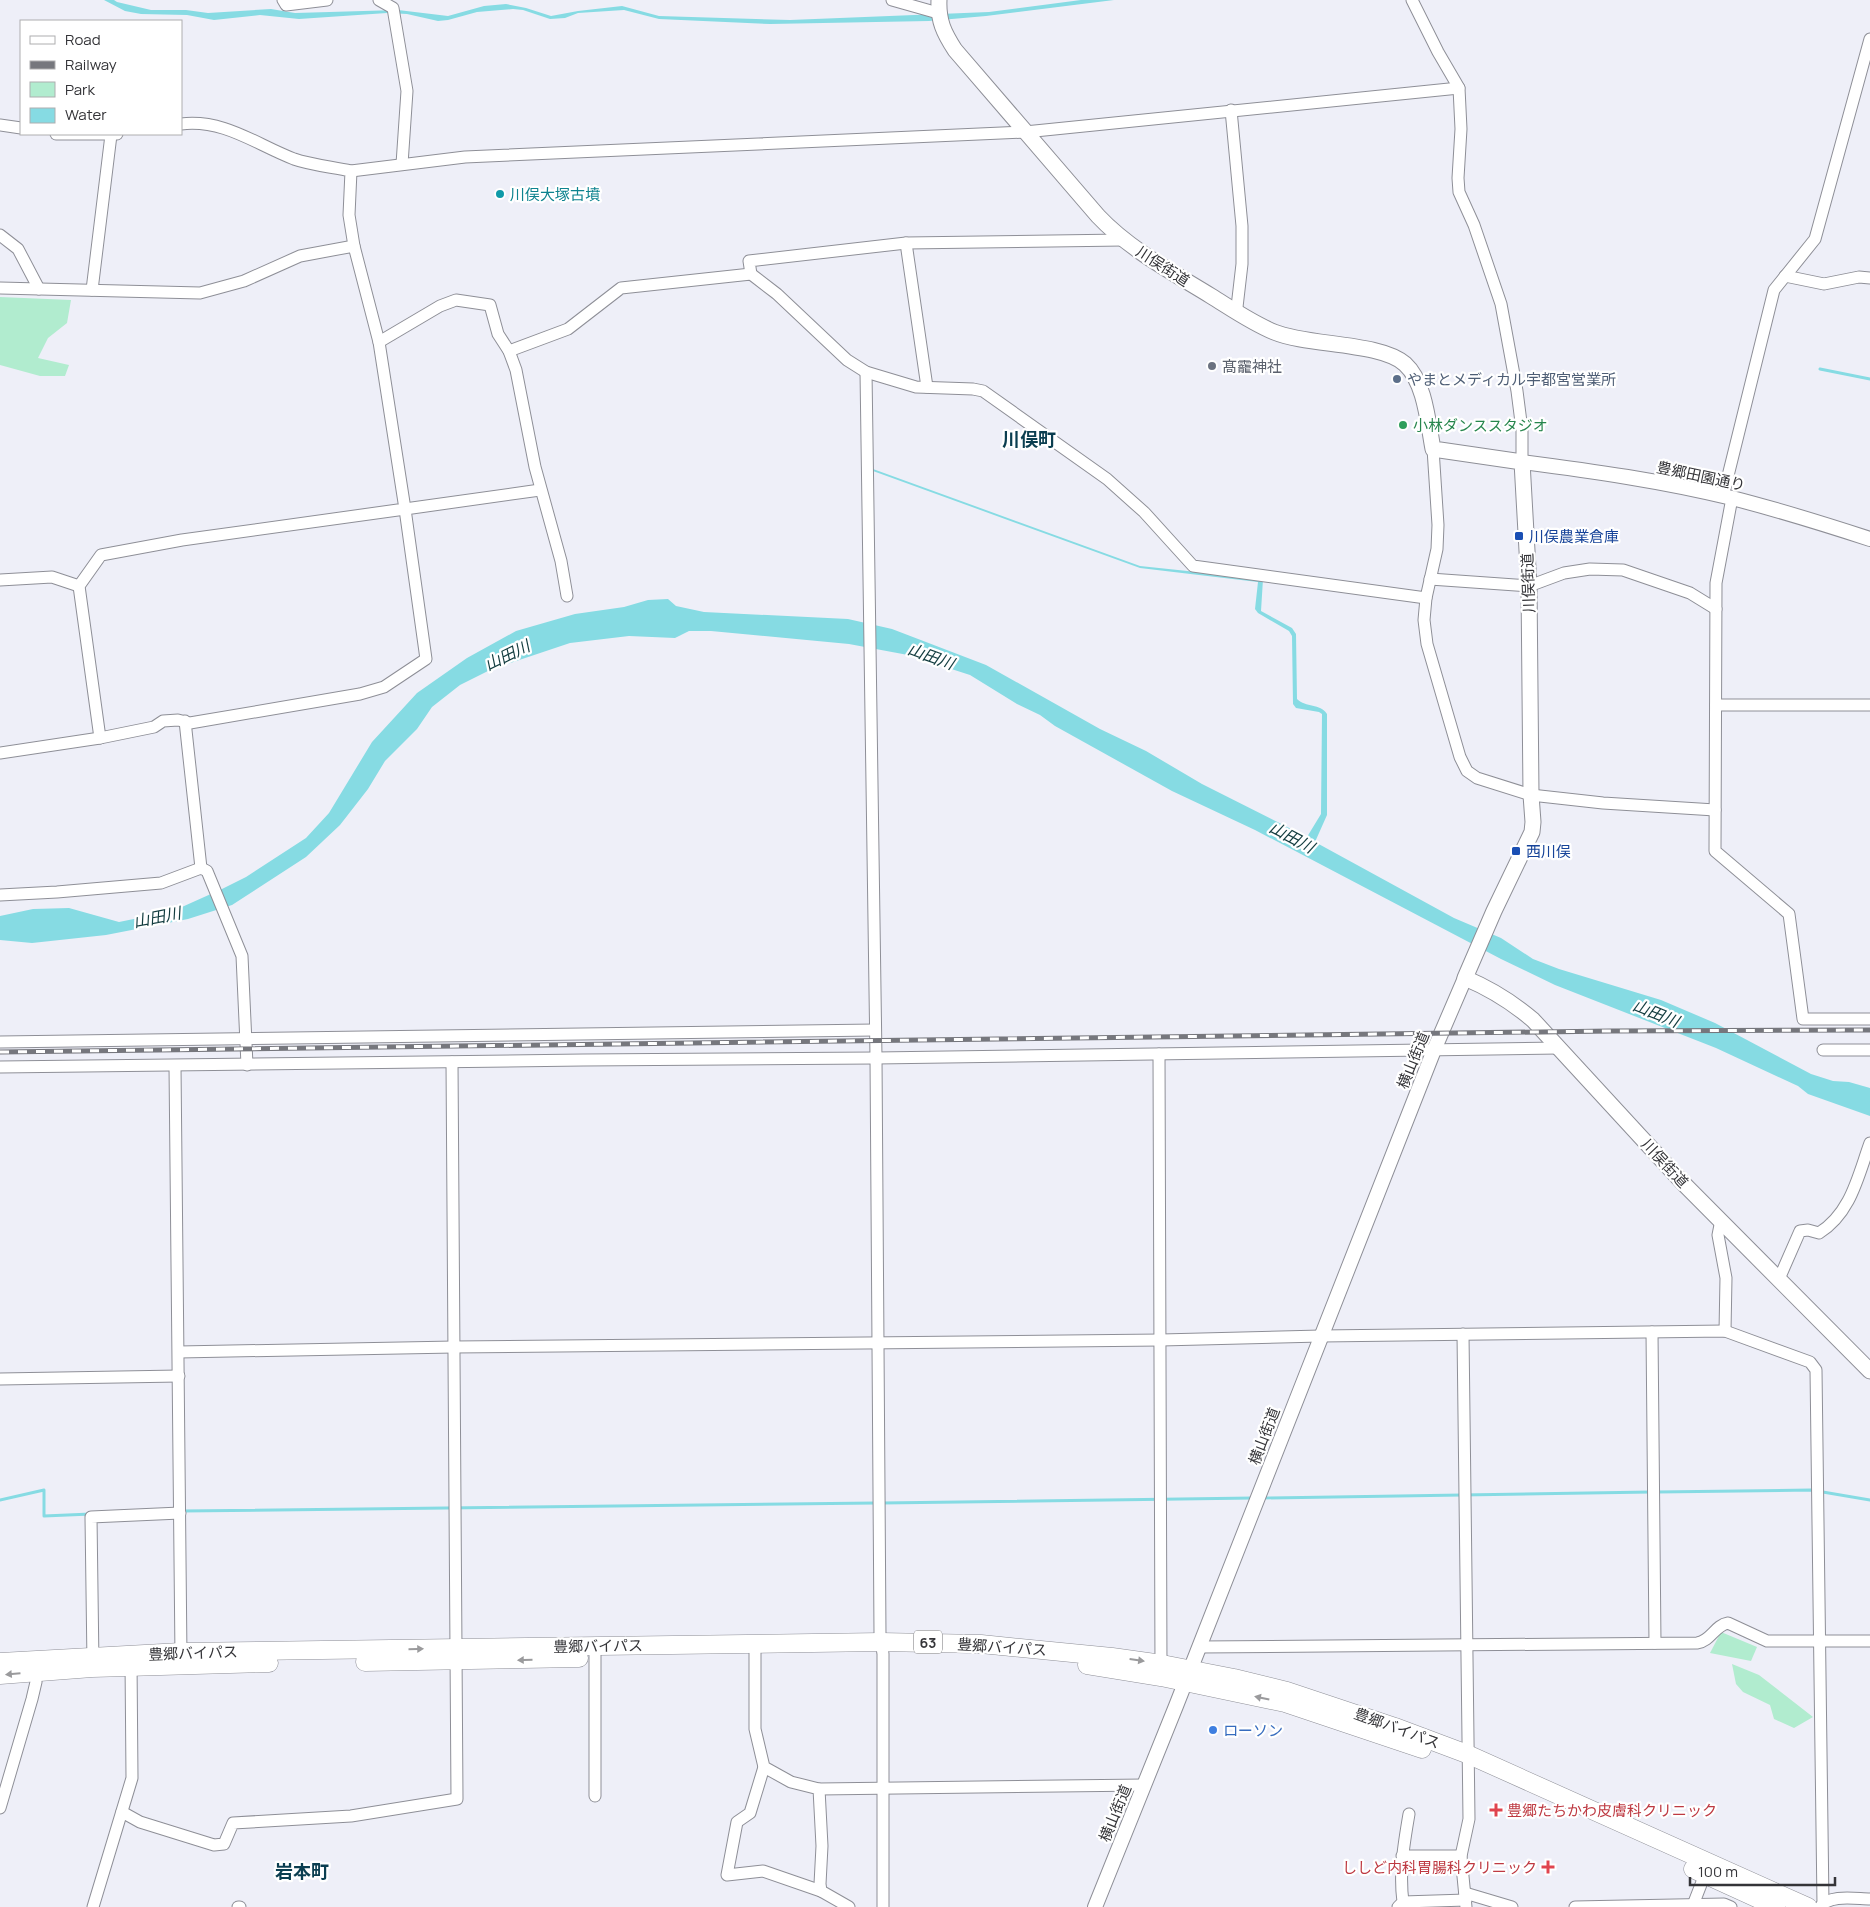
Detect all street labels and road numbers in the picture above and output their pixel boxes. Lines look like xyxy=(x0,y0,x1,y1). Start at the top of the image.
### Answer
street label: 川俣街道 xyxy=(1132,241,1194,291)
street label: 豊郷田園通り xyxy=(1655,456,1747,496)
street label: 川俣街道 xyxy=(1516,553,1540,613)
street label: 横山街道 xyxy=(1392,1028,1434,1092)
street label: 川俣街道 xyxy=(1637,1134,1693,1192)
street label: 横山街道 xyxy=(1243,1404,1285,1468)
road number: 63 xyxy=(914,1630,942,1654)
street label: 豊郷バイパス xyxy=(957,1633,1047,1661)
street label: 豊郷バイパス xyxy=(553,1635,643,1657)
street label: 豊郷バイパス xyxy=(148,1641,238,1665)
street label: 豊郷バイパス xyxy=(1351,1703,1443,1753)
street label: 横山街道 xyxy=(1094,1781,1136,1845)

